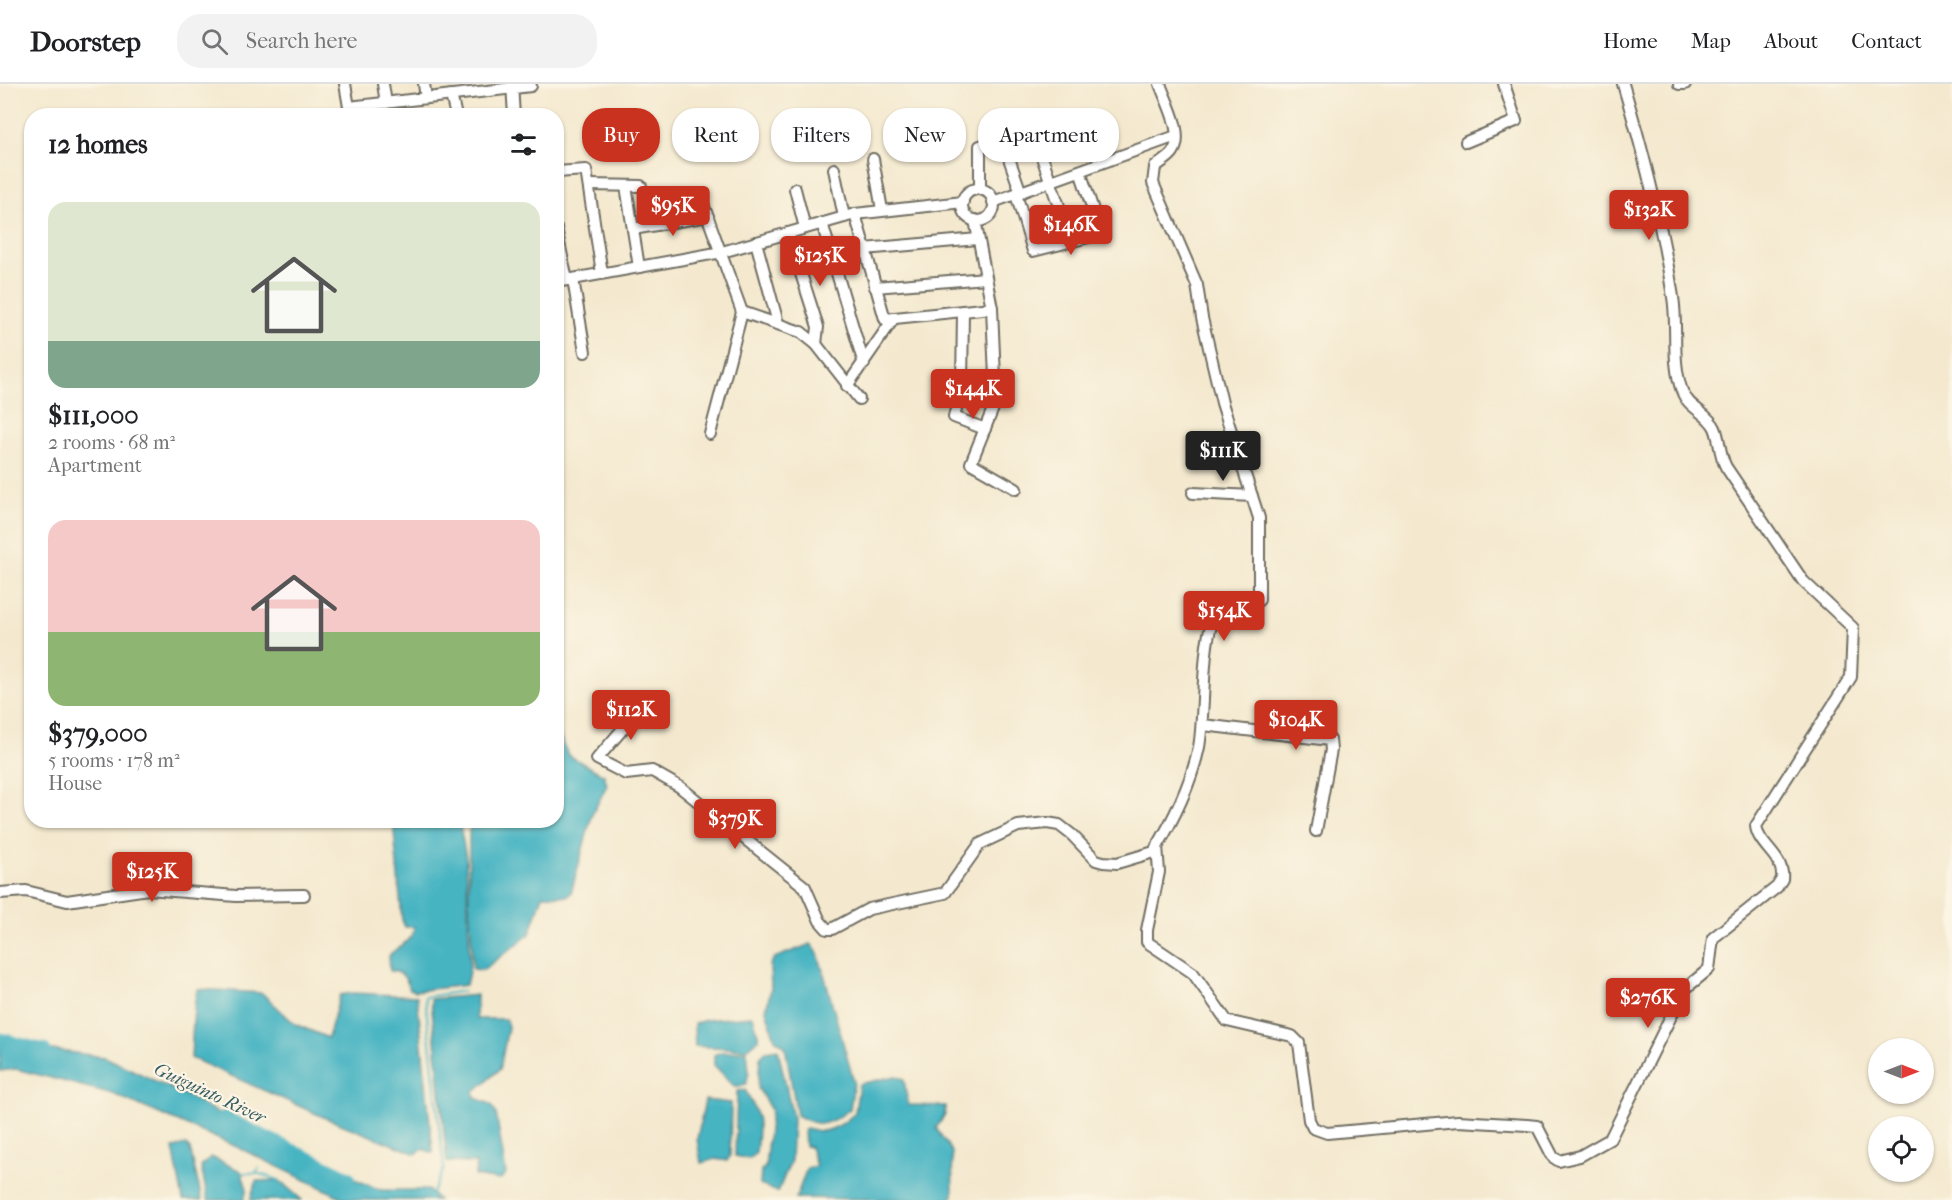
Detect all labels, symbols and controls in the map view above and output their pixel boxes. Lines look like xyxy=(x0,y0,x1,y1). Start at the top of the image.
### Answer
search box xyxy=(177,14,597,68)
text: Doorstep xyxy=(30,25,141,58)
icon: search xyxy=(198,25,231,58)
text: Search here xyxy=(246,28,357,54)
text: Home xyxy=(1603,29,1658,53)
text: Map xyxy=(1691,29,1731,53)
text: About xyxy=(1764,29,1818,53)
text: Contact xyxy=(1851,29,1922,53)
chip: Buy xyxy=(582,108,660,162)
chip: Rent xyxy=(672,108,759,162)
chip: Filters xyxy=(771,108,871,162)
chip: New xyxy=(883,108,966,162)
chip: Apartment xyxy=(978,108,1119,162)
icon: filters xyxy=(507,128,540,161)
text: 12 homes xyxy=(48,129,148,160)
pin: $95K xyxy=(637,186,709,237)
pin: $132K xyxy=(1607,190,1691,241)
text: $95K xyxy=(651,194,695,217)
text: $132K xyxy=(1623,198,1675,221)
pin: $146K xyxy=(1029,205,1113,256)
text: $146K xyxy=(1043,213,1099,236)
pin: $125K xyxy=(778,236,862,287)
icon: home xyxy=(240,241,348,349)
text: $125K xyxy=(794,244,846,267)
pin: $144K xyxy=(931,369,1015,420)
text: $144K xyxy=(945,377,1001,400)
text: $111,000 xyxy=(48,400,139,431)
text: 2 rooms · 68 m² xyxy=(48,431,175,454)
pin: $111K xyxy=(1181,431,1265,482)
text: $111K xyxy=(1200,439,1246,462)
text: Apartment xyxy=(48,454,142,477)
icon: home xyxy=(240,559,348,667)
pin: $154K xyxy=(1182,591,1266,642)
text: $154K xyxy=(1197,599,1251,622)
pin: $112K xyxy=(589,690,673,741)
text: $112K xyxy=(606,698,656,721)
pin: $104K xyxy=(1254,700,1338,751)
text: $104K xyxy=(1268,708,1324,731)
text: $379,000 xyxy=(48,718,148,749)
text: 5 rooms · 178 m² xyxy=(48,749,180,772)
text: House xyxy=(48,772,102,795)
pin: $379K xyxy=(693,799,777,850)
text: $379K xyxy=(708,807,762,830)
pin: $125K xyxy=(110,852,194,903)
text: $125K xyxy=(126,860,178,883)
pin: $276K xyxy=(1606,978,1690,1029)
text: $276K xyxy=(1620,986,1676,1009)
north arrow xyxy=(1868,1038,1934,1104)
map controls xyxy=(1868,1038,1934,1182)
water label: Guiguinto River xyxy=(151,1058,271,1129)
button: locate xyxy=(1868,1116,1934,1182)

